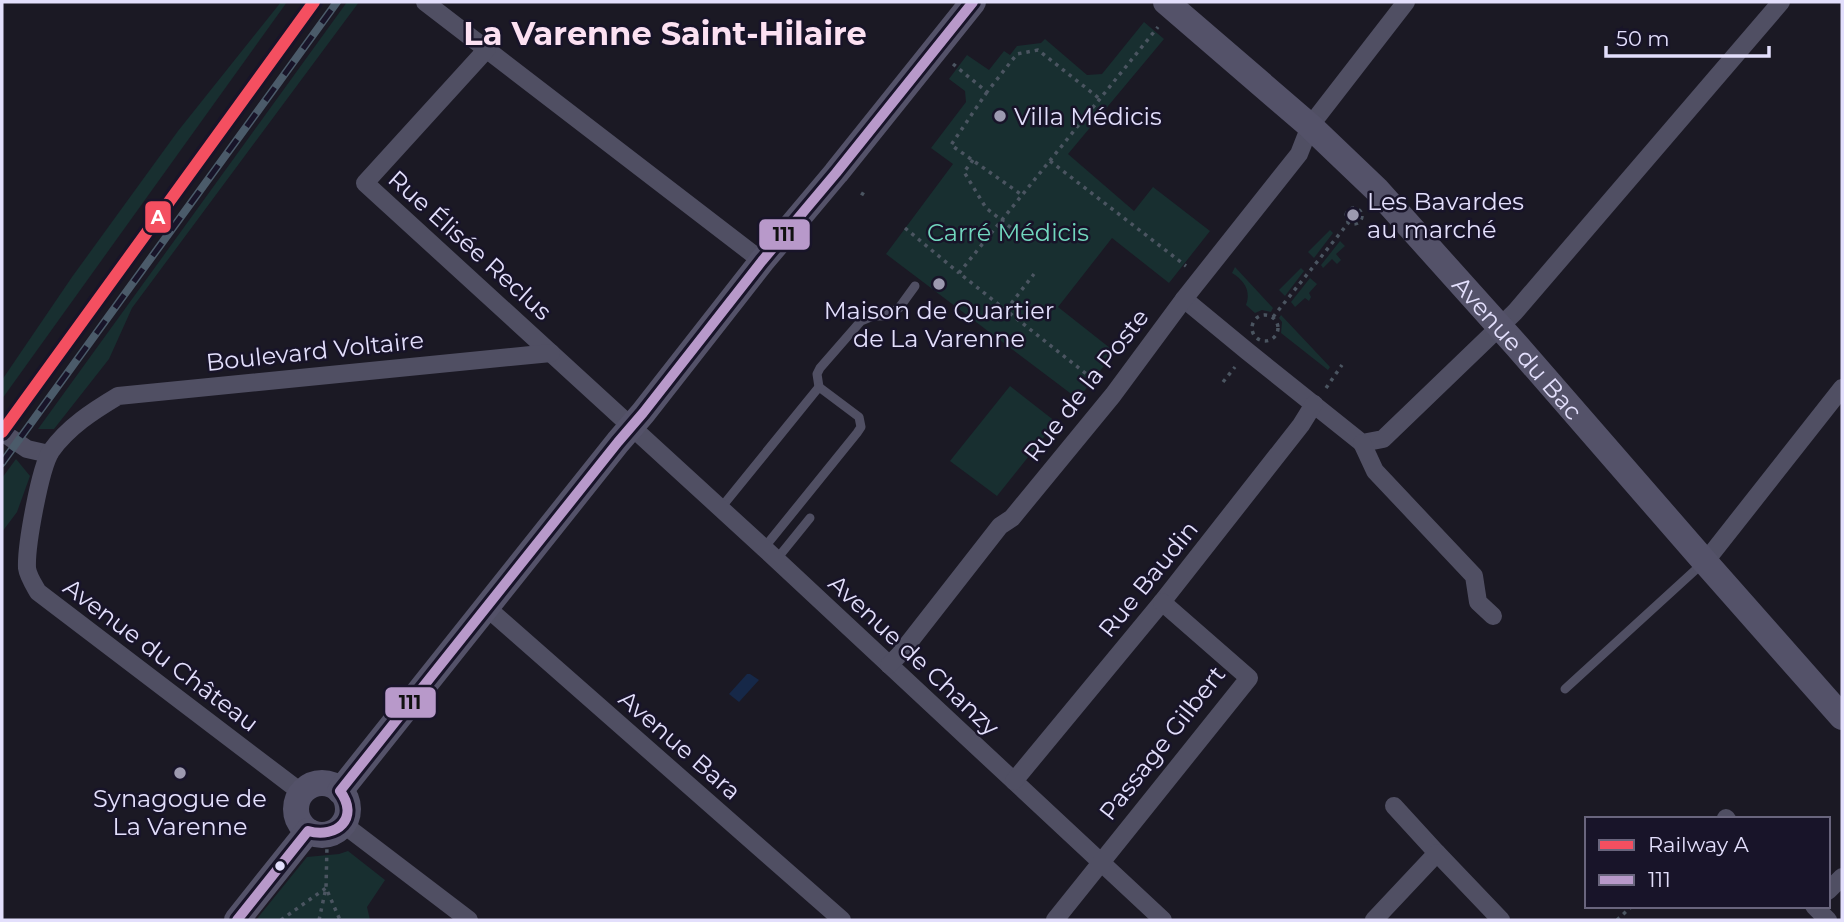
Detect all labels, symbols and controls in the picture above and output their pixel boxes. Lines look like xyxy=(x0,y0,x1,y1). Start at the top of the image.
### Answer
district label: La Varenne Saint-Hilaire xyxy=(463,14,867,53)
scale bar xyxy=(1606,14,1769,58)
text: 50 m xyxy=(1616,26,1670,51)
place label: Villa Médicis xyxy=(1014,102,1162,131)
marker: Villa Médicis xyxy=(992,108,1008,124)
street label: Rue Élisée Reclus xyxy=(382,164,558,326)
place label: Les Bavardes au marché xyxy=(1367,187,1524,244)
line badge: A xyxy=(144,200,172,234)
text: A xyxy=(150,206,166,229)
marker: Les Bavardes au marché xyxy=(1345,207,1361,223)
line badge: 111 xyxy=(758,218,811,251)
park label: Carré Médicis xyxy=(927,218,1089,247)
text: 111 xyxy=(773,223,795,246)
street label: Avenue du Bac xyxy=(1447,270,1589,425)
marker: Maison de Quartier de La Varenne xyxy=(931,276,947,292)
place label: Maison de Quartier de La Varenne xyxy=(824,296,1054,353)
street label: Rue de la Poste xyxy=(1017,303,1155,467)
street label: Boulevard Voltaire xyxy=(205,325,425,377)
street label: Rue Baudin xyxy=(1092,515,1204,643)
street label: Avenue de Chanzy xyxy=(823,569,1005,741)
street label: Avenue du Château xyxy=(58,572,264,738)
street label: Passage Gilbert xyxy=(1093,660,1231,826)
street label: Avenue Bara xyxy=(613,684,747,806)
line badge: 111 xyxy=(384,686,437,719)
text: 111 xyxy=(399,691,421,714)
marker: Synagogue de La Varenne xyxy=(172,765,188,781)
place label: Synagogue de La Varenne xyxy=(93,784,267,841)
legend xyxy=(1585,817,1830,908)
text: Railway A xyxy=(1648,832,1750,857)
unlabelled marker xyxy=(273,859,287,873)
text: 111 xyxy=(1648,867,1671,892)

